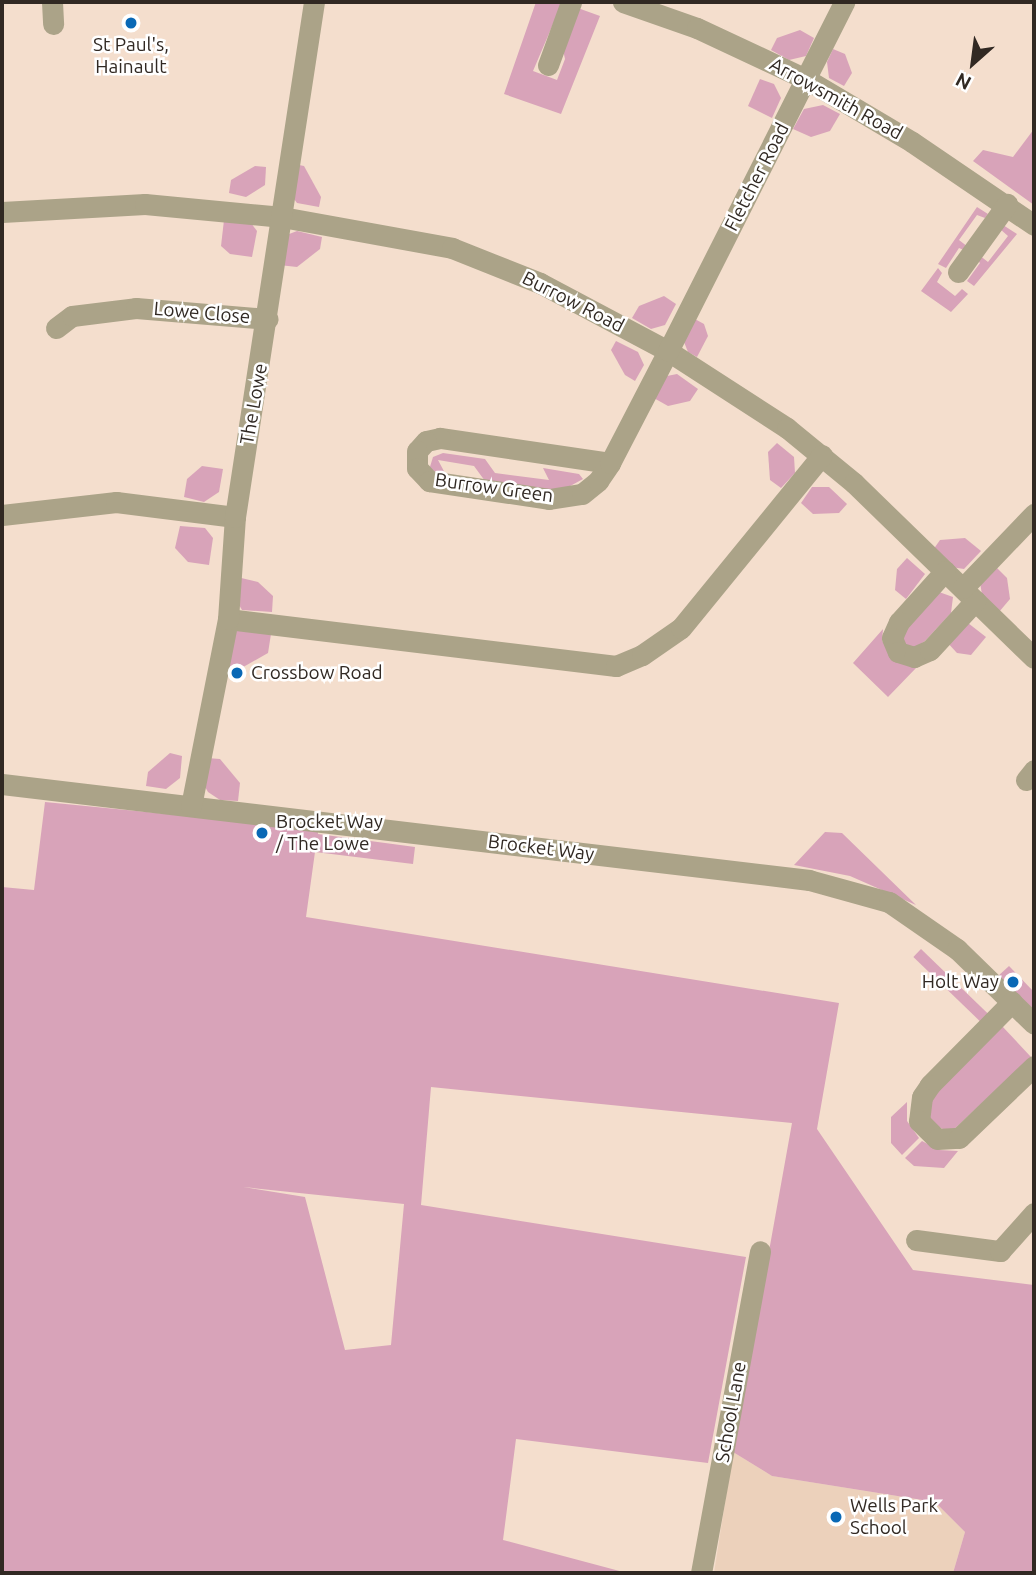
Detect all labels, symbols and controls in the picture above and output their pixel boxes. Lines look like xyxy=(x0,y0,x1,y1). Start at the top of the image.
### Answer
marker: St Paul's, Hainault xyxy=(123,15,139,31)
north arrow xyxy=(938,28,1008,98)
place label: St Paul's, Hainault xyxy=(93,34,169,78)
street label: Arrowsmith Road xyxy=(766,53,906,145)
text: N xyxy=(952,68,975,95)
street label: Fletcher Road xyxy=(720,119,794,235)
street label: Burrow Road xyxy=(518,267,628,337)
street label: Lowe Close xyxy=(153,297,251,329)
street label: The Lowe xyxy=(236,362,272,446)
street label: Burrow Green xyxy=(433,468,555,508)
place label: Crossbow Road xyxy=(251,662,383,684)
marker: Crossbow Road xyxy=(229,665,245,681)
place label: Brocket Way / The Lowe xyxy=(276,811,383,855)
marker: Brocket Way / The Lowe xyxy=(254,825,270,841)
street label: Brocket Way xyxy=(487,830,595,866)
place label: Holt Way xyxy=(922,971,999,993)
marker: Holt Way xyxy=(1005,974,1021,990)
street label: School Lane xyxy=(711,1360,751,1464)
place label: Wells Park School xyxy=(850,1495,938,1539)
marker: Wells Park School xyxy=(828,1509,844,1525)

